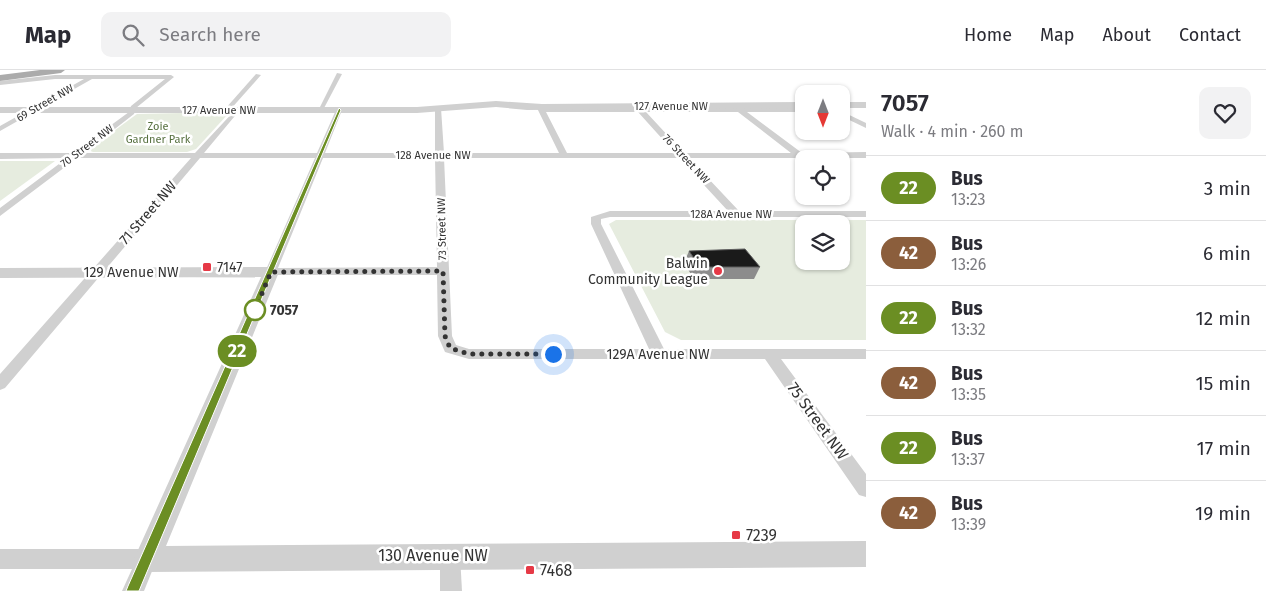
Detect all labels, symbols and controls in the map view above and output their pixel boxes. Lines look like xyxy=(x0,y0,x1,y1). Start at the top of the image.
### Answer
search box xyxy=(101,12,451,57)
text: Map xyxy=(25,21,71,49)
icon: search xyxy=(119,21,147,49)
text: Search here xyxy=(159,23,261,46)
text: Home xyxy=(964,24,1012,46)
text: Map xyxy=(1040,24,1074,46)
text: About xyxy=(1102,24,1151,46)
text: Contact xyxy=(1179,24,1241,46)
street label: 69 Street NW xyxy=(14,81,76,125)
north arrow xyxy=(795,85,850,140)
map controls xyxy=(795,85,850,270)
button: heart xyxy=(1199,87,1251,139)
text: 7057 xyxy=(881,89,929,117)
street label: 127 Avenue NW xyxy=(634,100,708,113)
street label: 127 Avenue NW xyxy=(182,104,256,117)
park label: Zoie Gardner Park xyxy=(126,120,191,146)
street label: 70 Street NW xyxy=(58,122,116,170)
text: Walk · 4 min · 260 m xyxy=(881,122,1023,141)
street label: 76 Street NW xyxy=(660,132,712,186)
street label: 128 Avenue NW xyxy=(395,149,471,162)
button: locate xyxy=(795,150,850,205)
text: Bus xyxy=(951,167,983,190)
street label: 71 Street NW xyxy=(116,177,180,248)
text: 22 xyxy=(899,177,918,199)
text: 3 min xyxy=(1204,177,1251,200)
text: 13:23 xyxy=(951,190,986,209)
street label: 73 Street NW xyxy=(435,198,449,260)
street label: 128A Avenue NW xyxy=(690,208,772,221)
button: layers xyxy=(795,215,850,270)
text: Bus xyxy=(951,232,983,255)
text: 42 xyxy=(899,242,918,264)
text: 6 min xyxy=(1203,242,1251,265)
place label: Balwin Community League xyxy=(588,255,708,288)
text: 13:26 xyxy=(951,255,986,274)
place label: 7147 xyxy=(217,259,242,276)
marker: 7147 xyxy=(201,261,213,273)
street label: 129 Avenue NW xyxy=(83,264,179,281)
marker: Balwin Community League xyxy=(712,265,724,277)
text: Bus xyxy=(951,297,983,320)
marker: 7057 xyxy=(244,299,266,321)
place label: 7057 xyxy=(270,302,299,319)
text: 22 xyxy=(899,307,918,329)
text: 12 min xyxy=(1196,307,1251,330)
text: 13:32 xyxy=(951,320,986,339)
line badge: 22 xyxy=(214,335,260,367)
text: 22 xyxy=(228,340,246,362)
your location xyxy=(541,342,566,367)
street label: 129A Avenue NW xyxy=(606,346,710,363)
text: Bus xyxy=(951,362,983,385)
text: 42 xyxy=(899,372,918,394)
text: 15 min xyxy=(1195,372,1251,395)
street label: 75 Street NW xyxy=(784,379,852,463)
text: 13:35 xyxy=(951,385,986,404)
text: Bus xyxy=(951,427,983,450)
text: 22 xyxy=(899,437,918,459)
text: 17 min xyxy=(1197,437,1251,460)
text: 13:37 xyxy=(951,450,985,469)
text: Bus xyxy=(951,492,983,515)
text: 42 xyxy=(899,502,918,524)
text: 19 min xyxy=(1195,502,1251,525)
text: 13:39 xyxy=(951,515,986,534)
place label: 7239 xyxy=(746,526,777,545)
marker: 7239 xyxy=(730,529,742,541)
street label: 130 Avenue NW xyxy=(378,546,488,565)
place label: 7468 xyxy=(540,561,573,580)
marker: 7468 xyxy=(524,564,536,576)

